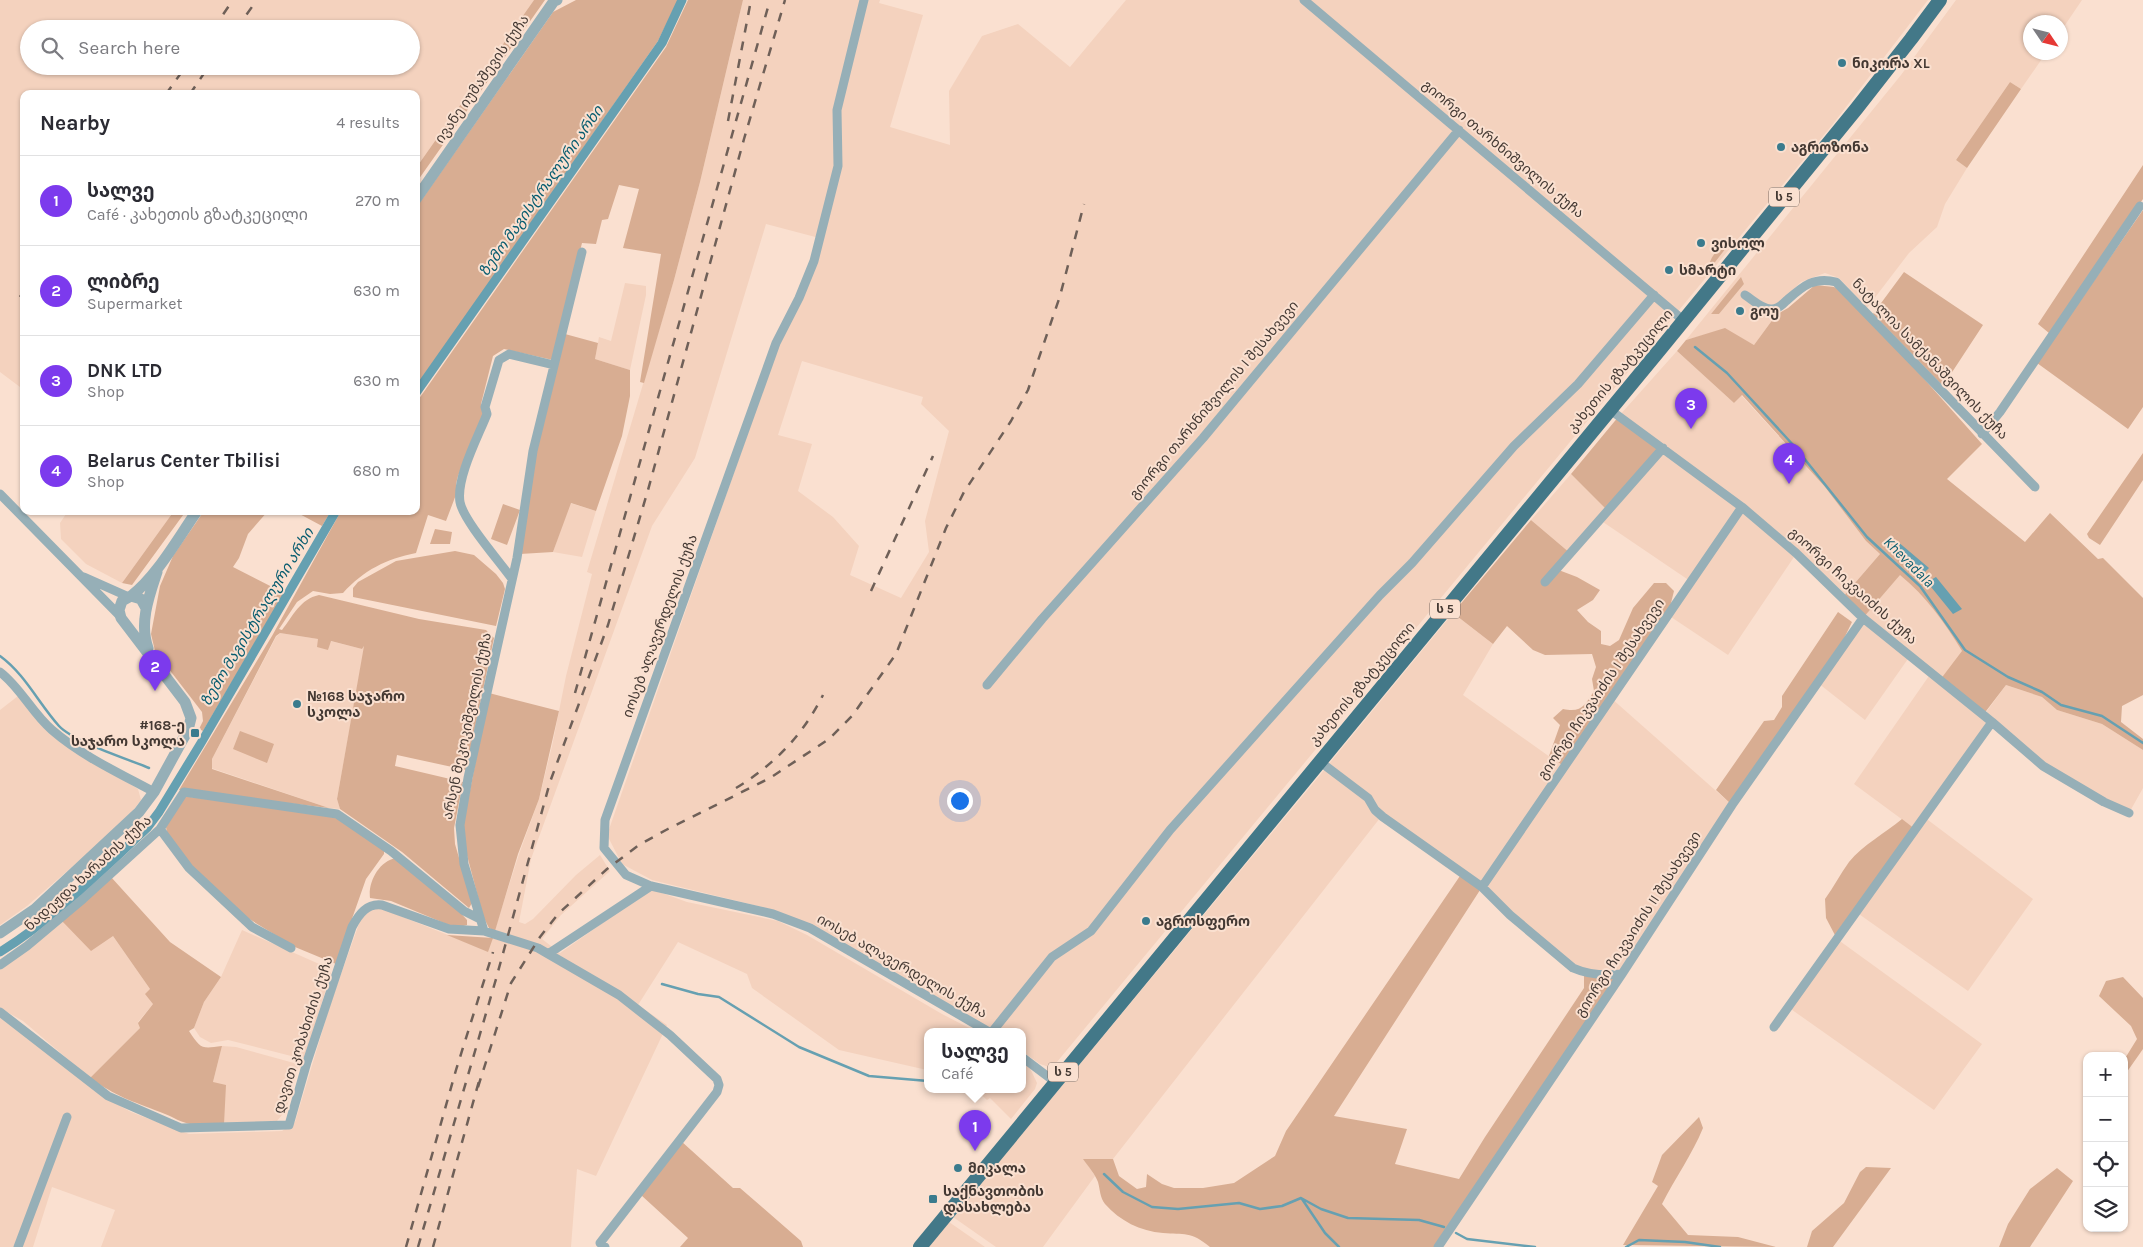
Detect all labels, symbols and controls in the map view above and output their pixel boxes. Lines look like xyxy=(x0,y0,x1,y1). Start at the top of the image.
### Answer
street label: ივანე იუმაშევის ქუჩა xyxy=(431,12,533,146)
north arrow xyxy=(2023,15,2068,60)
search box xyxy=(20,20,420,75)
icon: search xyxy=(38,34,66,62)
text: Search here xyxy=(78,37,180,59)
place label: ნიკორა XL xyxy=(1852,55,1930,72)
marker: ნიკორა XL xyxy=(1836,57,1848,69)
street label: გიორგი თარხნიშვილის ქუჩა xyxy=(1419,76,1587,222)
water label: ზემო მაგისტრალური არხი xyxy=(475,101,608,280)
text: Nearby xyxy=(40,111,110,135)
text: 4 results xyxy=(336,113,400,132)
place label: აგროზონა xyxy=(1791,139,1869,156)
marker: აგროზონა xyxy=(1775,141,1787,153)
text: სალვე xyxy=(87,180,155,202)
road number: ს 5 xyxy=(1769,188,1799,206)
text: 1 xyxy=(53,191,59,210)
text: 270 m xyxy=(355,191,400,210)
text: Café · კახეთის გზატკეცილი xyxy=(87,205,308,224)
place label: ვისოლ xyxy=(1711,235,1765,252)
marker: ვისოლ xyxy=(1695,237,1707,249)
place label: სმარტი xyxy=(1679,262,1736,279)
marker: სმარტი xyxy=(1663,264,1675,276)
text: ლიბრე xyxy=(87,271,160,293)
street label: ნატალია სამქანაშვილის ქუჩა xyxy=(1848,275,2012,443)
text: 2 xyxy=(51,281,61,300)
text: 630 m xyxy=(353,281,400,300)
text: Supermarket xyxy=(87,294,183,313)
street label: გიორგი თარხნიშვილის I შესახვევი xyxy=(1126,297,1302,503)
place label: გოუ xyxy=(1750,303,1779,320)
marker: გოუ xyxy=(1734,305,1746,317)
street label: კახეთის გზატკეცილი xyxy=(1563,306,1677,436)
text: DNK LTD xyxy=(87,360,162,382)
text: 3 xyxy=(51,371,61,390)
text: 630 m xyxy=(353,371,400,390)
text: Shop xyxy=(87,382,124,401)
pin: 3 xyxy=(1675,388,1707,429)
pin: 4 xyxy=(1773,443,1805,484)
text: Belarus Center Tbilisi xyxy=(87,450,281,472)
text: 4 xyxy=(51,461,61,480)
text: 680 m xyxy=(353,461,400,480)
text: Shop xyxy=(87,472,124,491)
water label: ზემო მაგისტრალური არხი xyxy=(197,524,318,709)
street label: გიორგი ჩიკვაიძის ქუჩა xyxy=(1785,524,1921,648)
street label: იოსებ ალავერდელის ქუჩა xyxy=(619,532,701,720)
water label: Khevadala xyxy=(1880,533,1938,591)
street label: გიორგი ჩიკვაიძის I შესახვევი xyxy=(1534,595,1668,783)
road number: ს 5 xyxy=(1430,600,1460,618)
street label: კახეთის გზატკეცილი xyxy=(1305,619,1419,749)
street label: არსენ მეკოკიშვილის ქუჩა xyxy=(439,631,495,821)
pin: 2 xyxy=(139,650,171,691)
place label: №168 საჯარო სკოლა xyxy=(307,688,405,721)
marker: №168 საჯარო სკოლა xyxy=(291,698,303,710)
place label: #168-ე საჯარო სკოლა xyxy=(71,717,185,750)
marker: #168-ე საჯარო სკოლა xyxy=(189,727,201,739)
your location xyxy=(947,788,973,814)
street label: ნადეჟდა ხარაძის ქუჩა xyxy=(21,812,155,934)
street label: გიორგი ჩიკვაიძის II შესახვევი xyxy=(1571,828,1705,1020)
street label: იოსებ ალავერდელის ქუჩა xyxy=(814,910,990,1022)
place label: აგროსფერო xyxy=(1156,913,1250,930)
marker: აგროსფერო xyxy=(1140,915,1152,927)
street label: დავით კობახიძის ქუჩა xyxy=(270,954,336,1116)
popup xyxy=(924,1028,1026,1093)
text: სალვე xyxy=(941,1041,1009,1063)
map controls xyxy=(2083,1052,2128,1232)
button: + xyxy=(2083,1052,2128,1097)
road number: ს 5 xyxy=(1048,1062,1078,1082)
text: Café xyxy=(941,1064,973,1083)
button: − xyxy=(2083,1097,2128,1142)
pin: 1 xyxy=(959,1110,991,1151)
button: locate xyxy=(2083,1142,2128,1187)
place label: მიკალა xyxy=(968,1160,1026,1177)
marker: მიკალა xyxy=(952,1162,964,1174)
place label: საქნავთობის დასახლება xyxy=(943,1183,1044,1216)
button: layers xyxy=(2083,1187,2128,1232)
marker: საქნავთობის დასახლება xyxy=(927,1193,939,1205)

